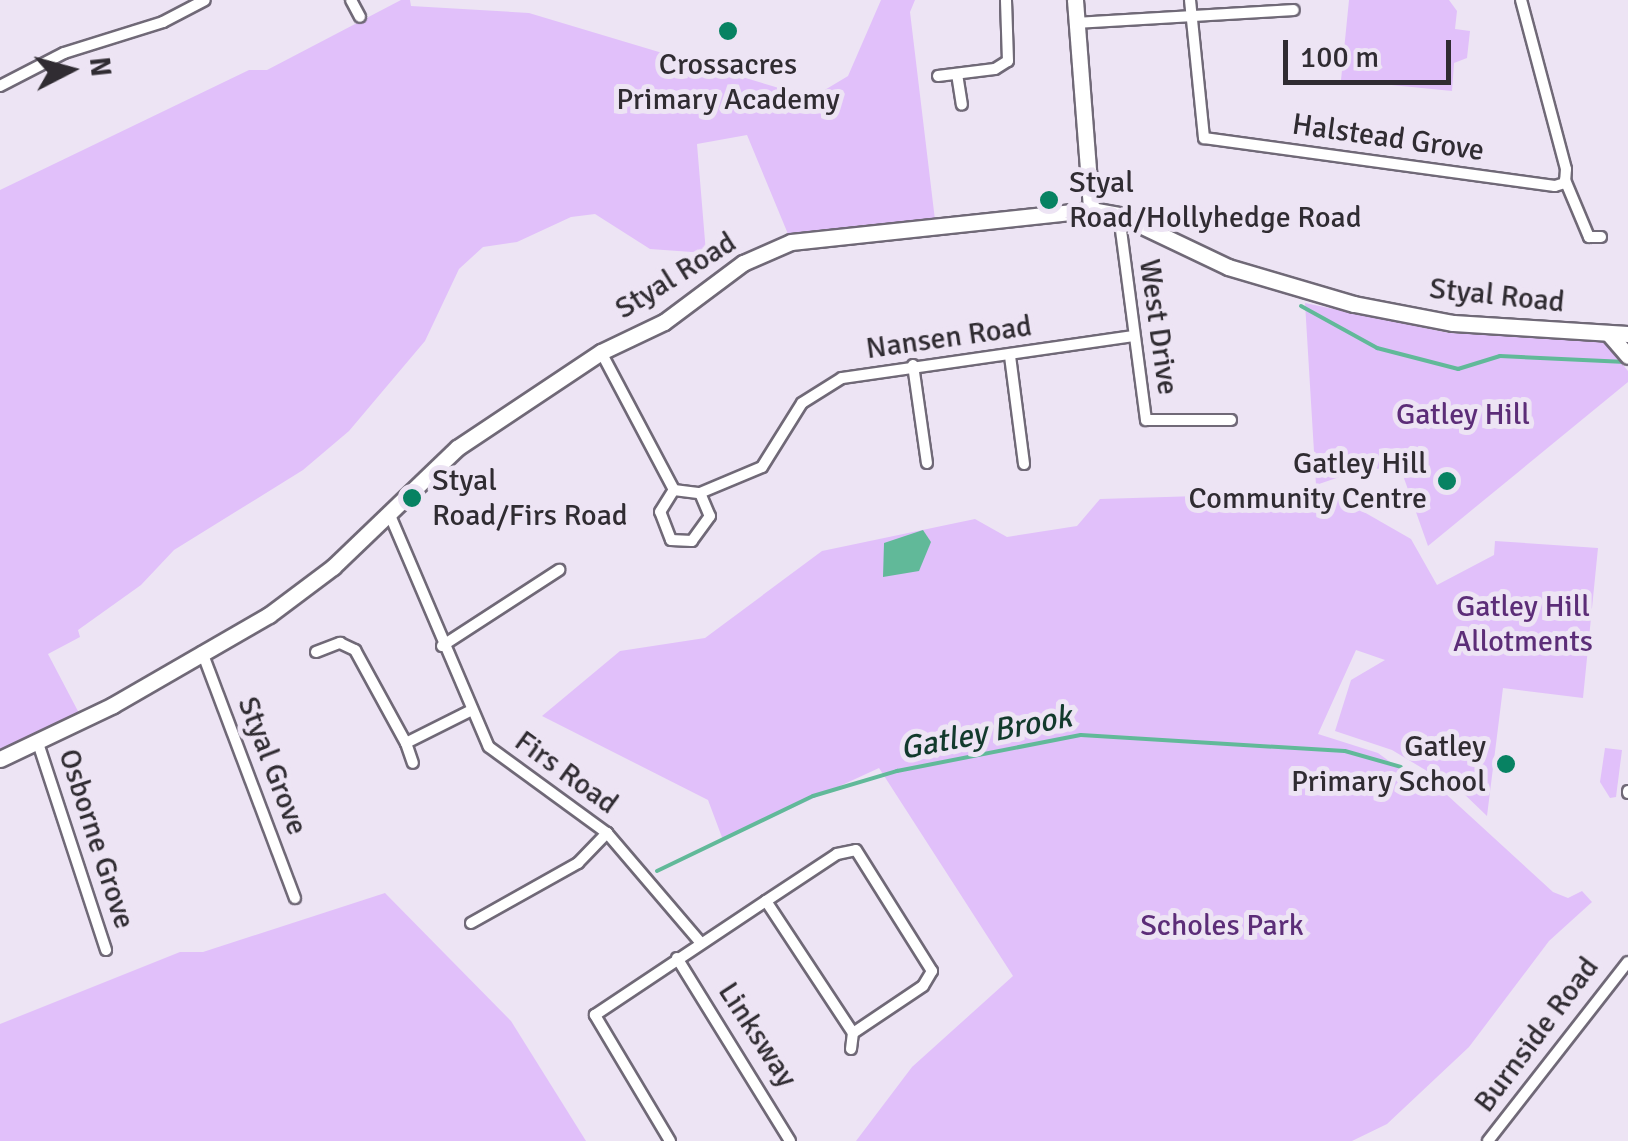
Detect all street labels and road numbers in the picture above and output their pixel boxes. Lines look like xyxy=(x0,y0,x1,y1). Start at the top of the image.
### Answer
street label: Halstead Grove xyxy=(1290,107,1486,169)
street label: Styal Road xyxy=(609,225,743,327)
street label: West Drive xyxy=(1131,257,1185,397)
street label: Styal Road xyxy=(1428,271,1566,321)
street label: Nansen Road xyxy=(864,309,1034,367)
street label: Styal Grove xyxy=(229,692,315,840)
street label: Firs Road xyxy=(507,724,625,822)
street label: Osborne Grove xyxy=(50,745,142,933)
street label: Burnside Road xyxy=(1467,950,1607,1120)
street label: Linksway xyxy=(710,976,804,1094)

